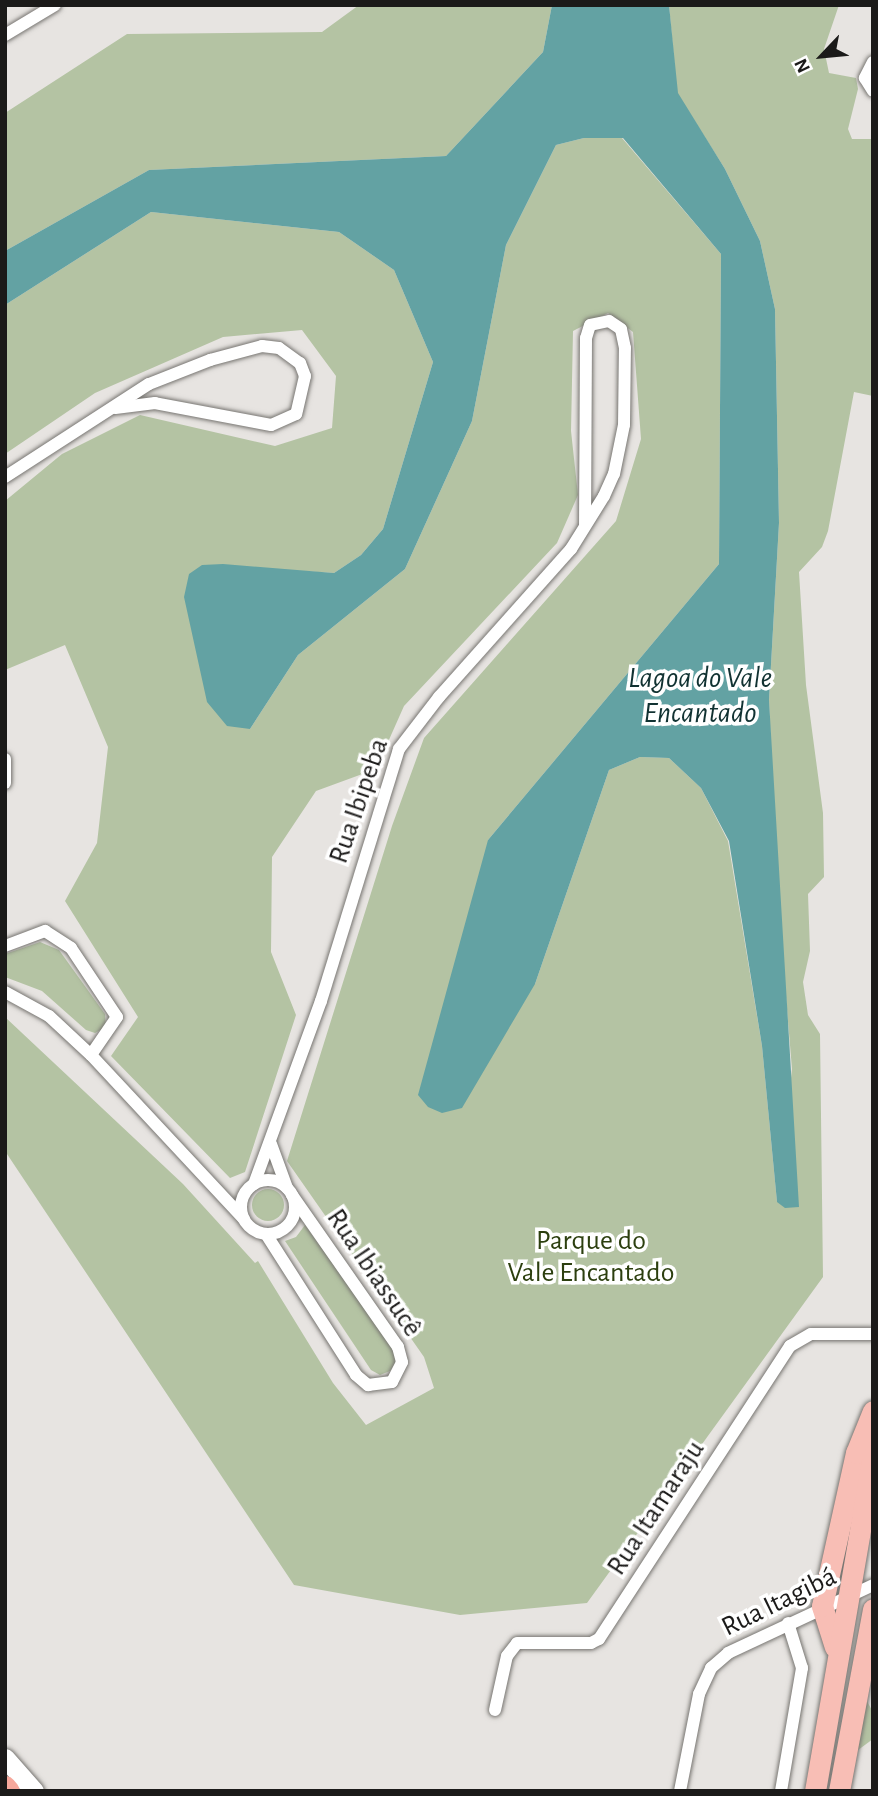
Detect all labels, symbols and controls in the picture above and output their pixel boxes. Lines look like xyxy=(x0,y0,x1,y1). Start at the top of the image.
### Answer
north arrow xyxy=(787,21,857,91)
text: N xyxy=(791,55,814,76)
water label: Lagoa do Vale Encantado xyxy=(628,660,772,730)
street label: Rua Ibipeba xyxy=(322,734,396,868)
street label: Rua Ibiassucê xyxy=(319,1203,429,1343)
park label: Parque do Vale Encantado xyxy=(507,1224,675,1290)
street label: Rua Itamaraju xyxy=(600,1434,712,1582)
street label: Rua Itagibá xyxy=(716,1560,842,1644)

